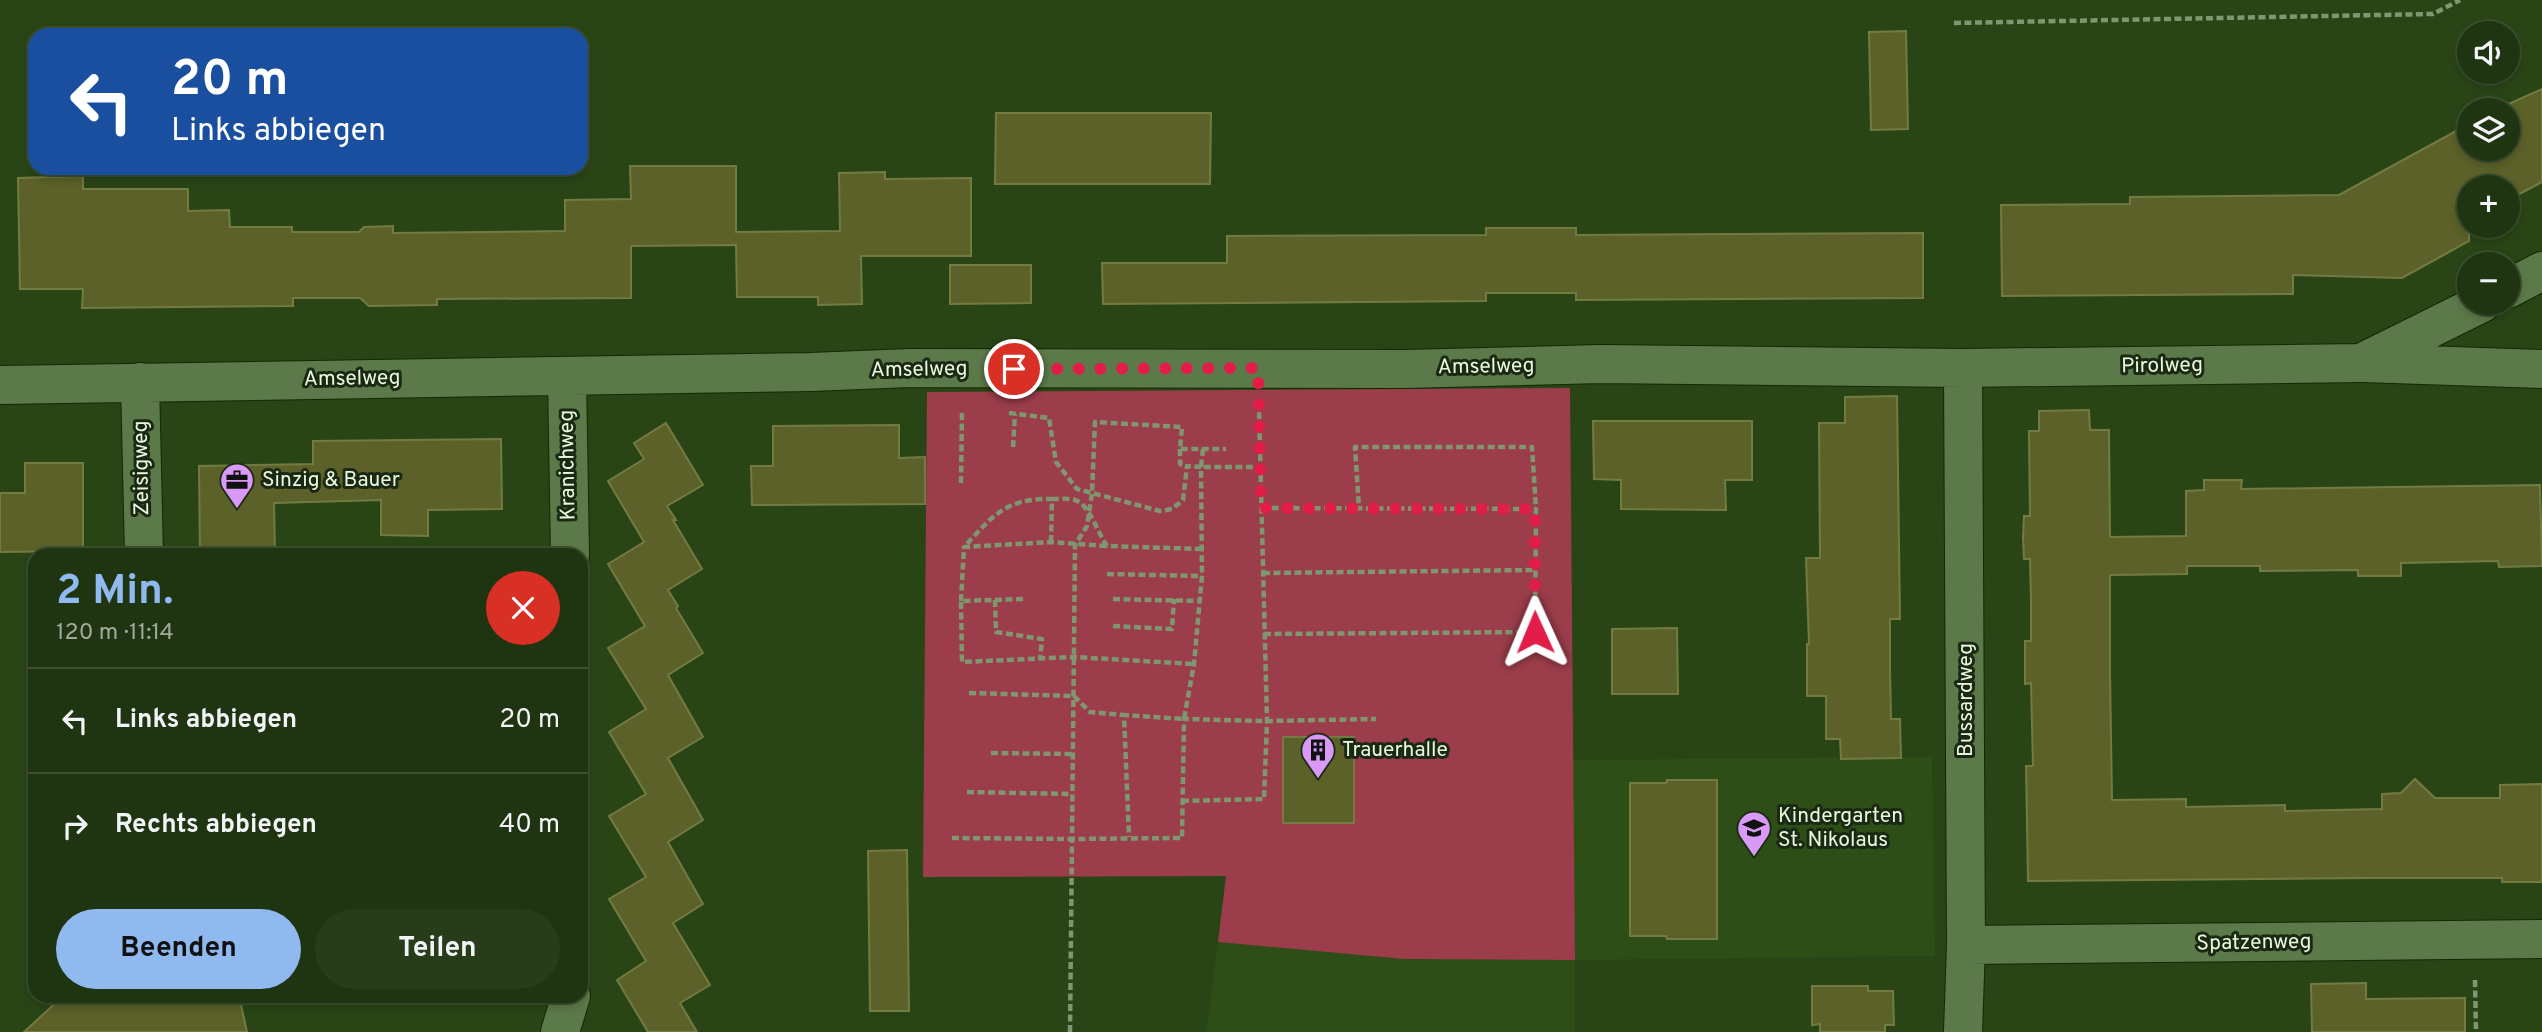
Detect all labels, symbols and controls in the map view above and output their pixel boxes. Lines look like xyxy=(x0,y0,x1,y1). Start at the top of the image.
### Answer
map controls xyxy=(2457,21,2520,315)
button: sound xyxy=(2457,21,2520,84)
text: 20 m xyxy=(171,51,288,113)
icon: left xyxy=(56,56,147,147)
button: layers xyxy=(2457,98,2520,161)
text: Links abbiegen xyxy=(171,112,386,152)
button: + xyxy=(2457,175,2520,238)
button: − xyxy=(2457,252,2520,315)
pin xyxy=(984,339,1044,399)
icon: arrive xyxy=(995,350,1033,388)
street label: Pirolweg xyxy=(2121,352,2203,380)
street label: Amselweg xyxy=(1437,353,1535,381)
street label: Amselweg xyxy=(870,356,968,384)
street label: Amselweg xyxy=(303,365,401,393)
street label: Kranichweg xyxy=(554,410,582,520)
street label: Zeisigweg xyxy=(128,420,156,516)
office icon: Sinzig & Bauer xyxy=(218,461,256,510)
place label: Sinzig & Bauer xyxy=(262,467,400,494)
text: 2 Min. xyxy=(56,566,173,619)
button: close xyxy=(486,571,560,645)
position arrow xyxy=(1498,595,1572,669)
text: 120 m · 11:14 xyxy=(56,619,174,648)
street label: Bussardweg xyxy=(1953,643,1980,757)
icon: left xyxy=(56,702,94,740)
text: Links abbiegen xyxy=(115,704,297,737)
text: 20 m xyxy=(499,704,560,737)
building icon: Trauerhalle xyxy=(1299,731,1337,780)
place label: Trauerhalle xyxy=(1342,737,1448,764)
place label: Kindergarten St. Nikolaus xyxy=(1778,803,1903,854)
icon: right xyxy=(56,807,94,845)
text: Rechts abbiegen xyxy=(115,809,317,842)
text: 40 m xyxy=(499,809,560,842)
school or university icon: Kindergarten St. Nikolaus xyxy=(1735,809,1773,858)
button: Beenden xyxy=(56,909,301,989)
button: Teilen xyxy=(315,909,560,989)
street label: Spatzenweg xyxy=(2196,928,2312,958)

